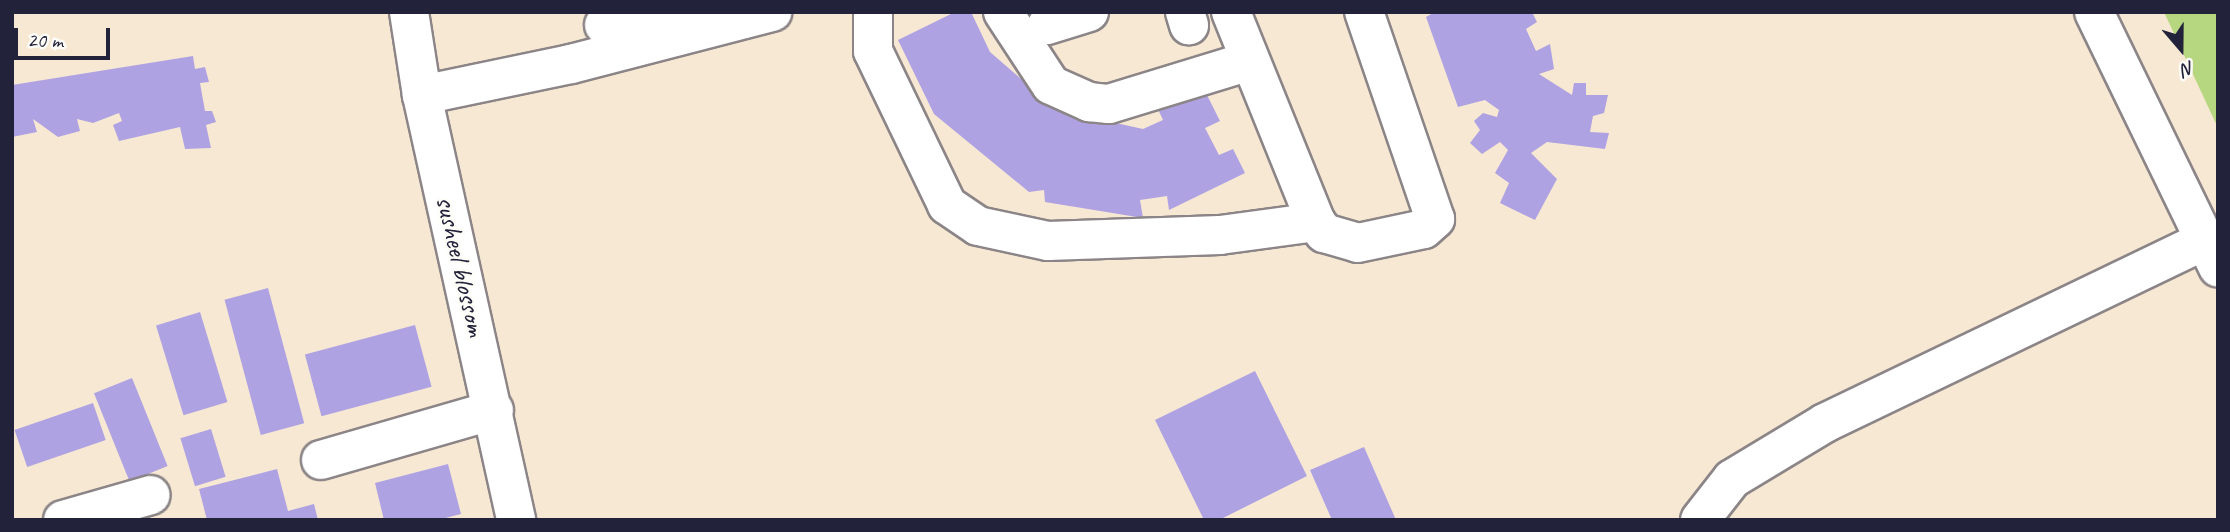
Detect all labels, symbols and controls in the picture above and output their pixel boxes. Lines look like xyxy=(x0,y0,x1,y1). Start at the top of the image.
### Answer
scale bar xyxy=(18,14,114,58)
north arrow xyxy=(2146,14,2216,84)
text: 20 m xyxy=(27,27,63,53)
text: N xyxy=(2179,55,2198,82)
street label: susheel blossom xyxy=(428,192,494,340)

